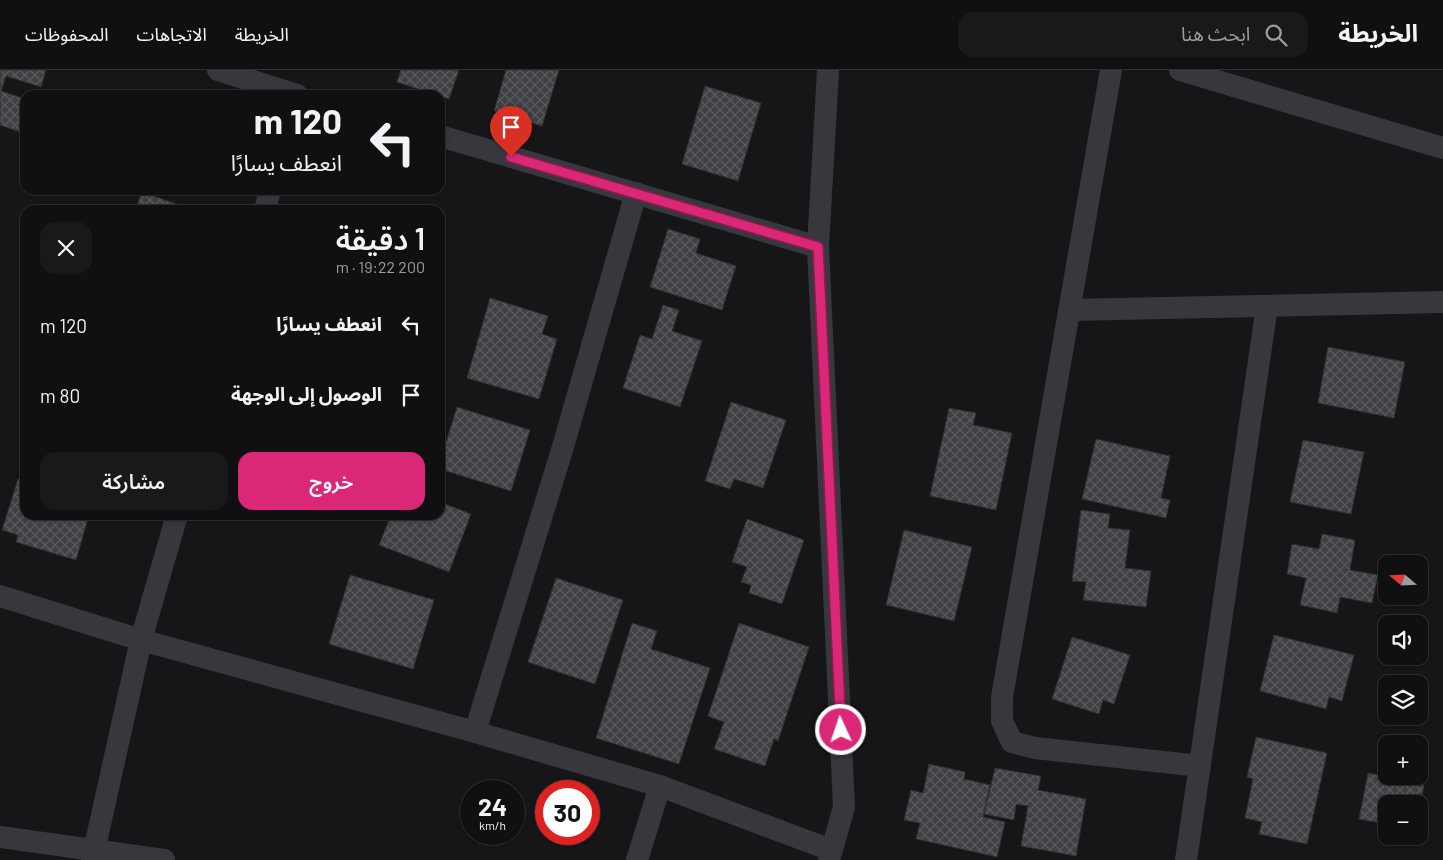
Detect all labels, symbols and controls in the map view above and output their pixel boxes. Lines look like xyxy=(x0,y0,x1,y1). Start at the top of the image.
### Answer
search box xyxy=(958,12,1308,57)
text: الخريطة xyxy=(1338,18,1418,47)
icon: search xyxy=(1262,21,1290,49)
text: ابحث هنا xyxy=(1181,22,1250,45)
text: المحفوظات xyxy=(25,23,109,45)
text: الاتجاهات xyxy=(137,23,207,45)
text: الخريطة xyxy=(235,23,289,45)
text: 120 m xyxy=(254,99,342,141)
pin xyxy=(490,106,532,157)
icon: left xyxy=(360,110,425,175)
icon: arrive xyxy=(497,113,525,141)
text: انعطف يسارًا xyxy=(231,149,342,175)
text: 1 دقيقة xyxy=(336,220,425,256)
button: close xyxy=(40,222,92,274)
text: 200 m · 19:22 xyxy=(336,257,425,276)
icon: left xyxy=(397,311,425,339)
text: انعطف يسارًا xyxy=(276,312,382,335)
text: 120 m xyxy=(40,314,87,337)
icon: arrive xyxy=(397,381,425,409)
text: الوصول إلى الوجهة xyxy=(231,382,382,405)
text: 80 m xyxy=(40,384,80,407)
button: مشاركة xyxy=(40,452,228,510)
button: خروج xyxy=(238,452,425,510)
north arrow xyxy=(1378,555,1428,605)
map controls xyxy=(1378,555,1428,845)
button: sound xyxy=(1378,615,1428,665)
button: layers xyxy=(1378,675,1428,725)
position arrow xyxy=(814,703,866,755)
button: + xyxy=(1378,735,1428,785)
speed limit sign: 30 xyxy=(535,780,600,845)
text: 24 xyxy=(478,791,507,821)
button: − xyxy=(1378,795,1428,845)
text: km/h xyxy=(479,818,506,832)

